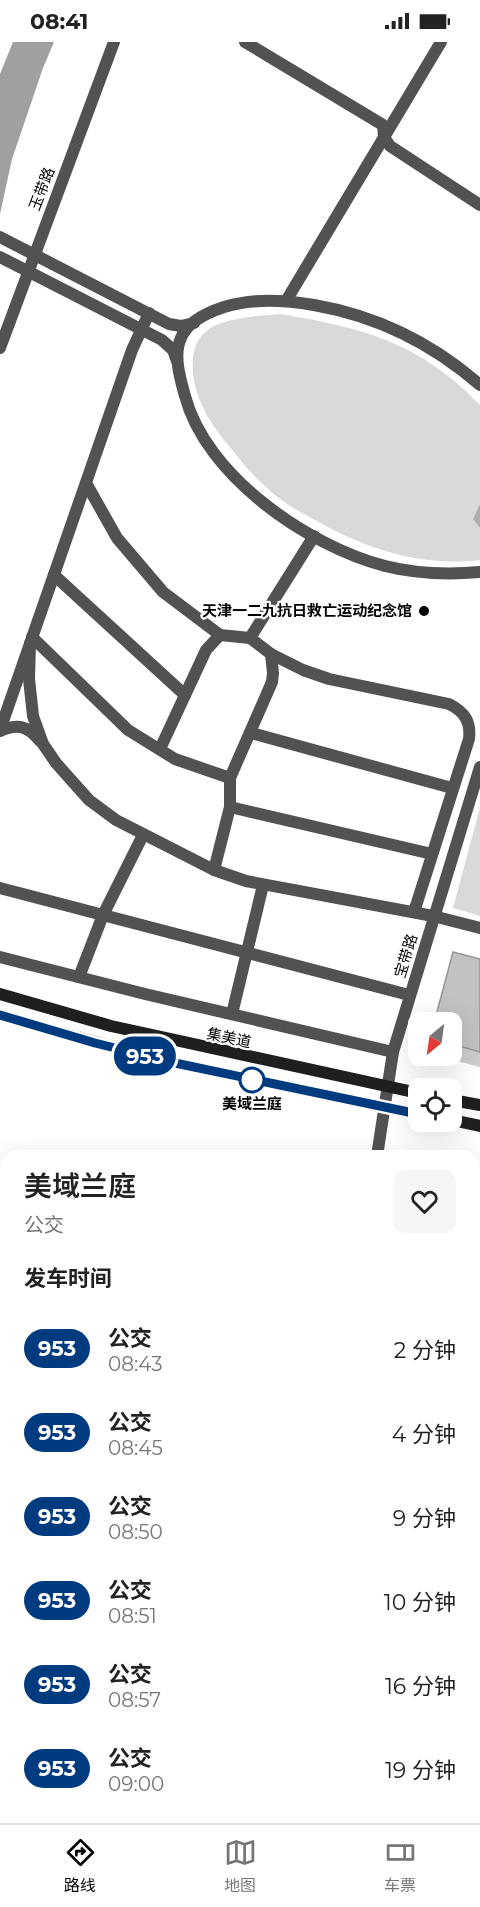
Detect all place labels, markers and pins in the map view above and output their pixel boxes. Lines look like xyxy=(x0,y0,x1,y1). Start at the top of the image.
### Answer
place label: 天津一二九抗日救亡运动纪念馆 xyxy=(202,601,412,620)
marker: 天津一二九抗日救亡运动纪念馆 xyxy=(417,604,431,618)
marker: 美域兰庭 xyxy=(239,1067,265,1093)
place label: 美域兰庭 xyxy=(222,1094,282,1113)

